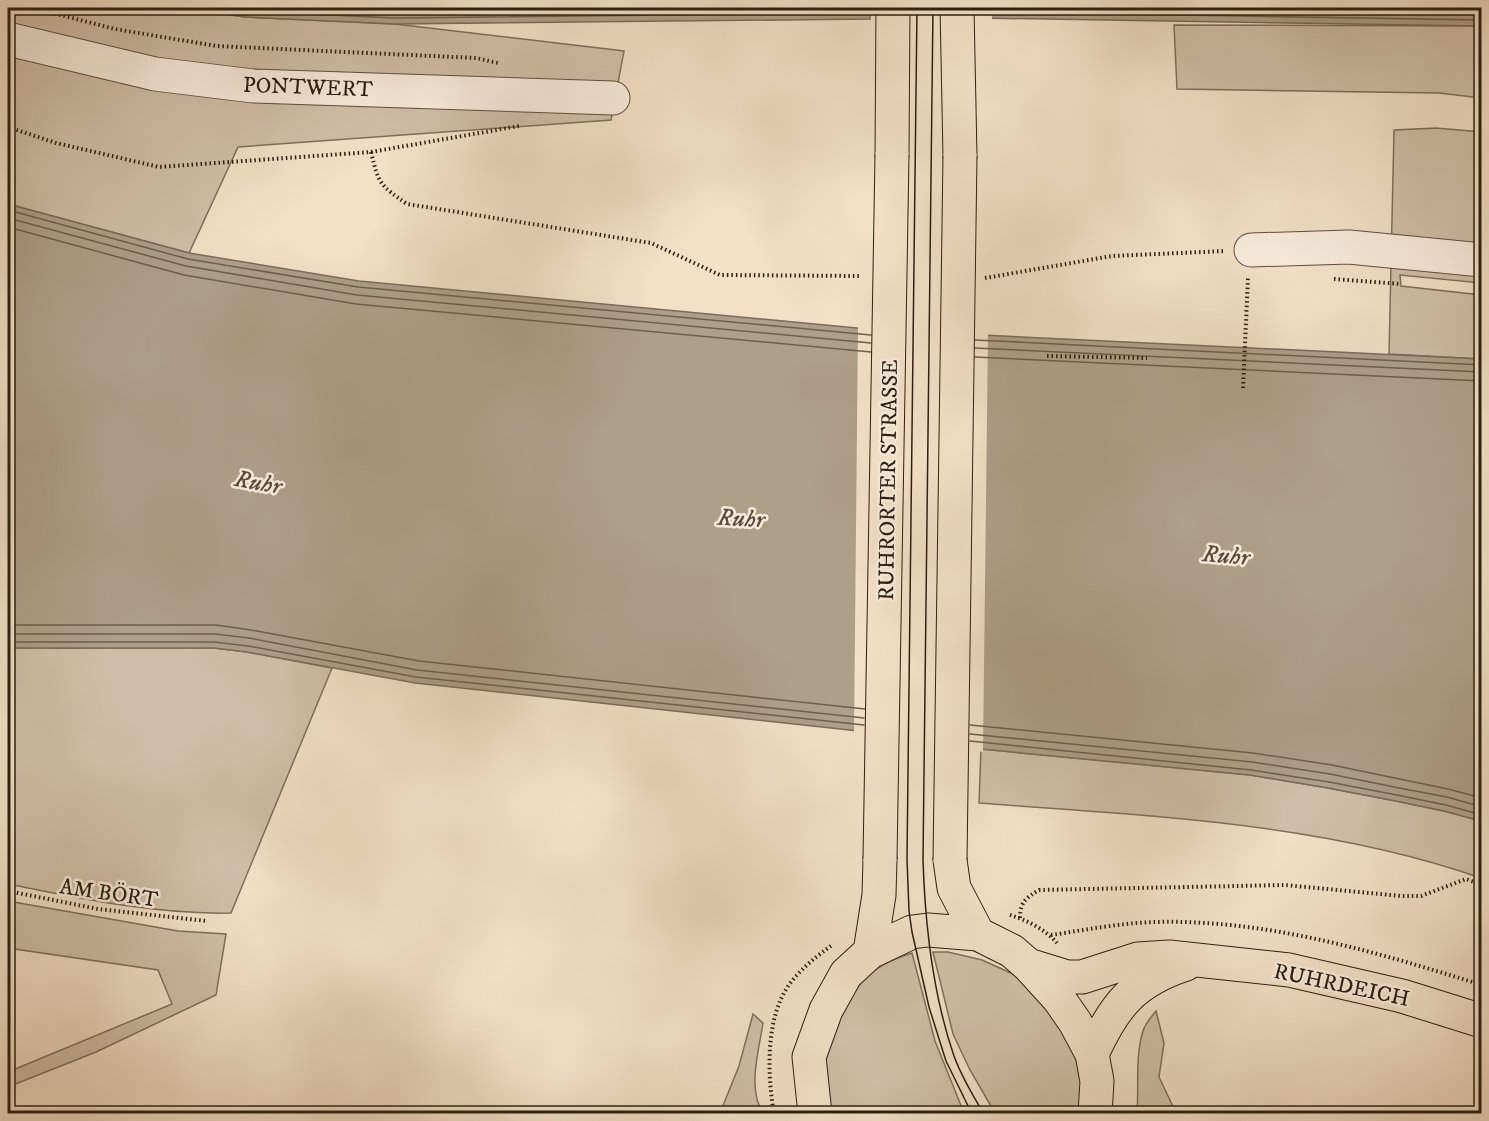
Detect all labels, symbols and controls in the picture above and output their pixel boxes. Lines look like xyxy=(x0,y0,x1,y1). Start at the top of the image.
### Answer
street label: PONTWERT xyxy=(243,72,374,103)
street label: RUHRORTER STRASSE xyxy=(873,359,904,601)
water label: Ruhr xyxy=(231,464,286,502)
water label: Ruhr xyxy=(716,503,768,535)
water label: Ruhr xyxy=(1200,539,1253,573)
street label: AM BÖRT xyxy=(58,873,160,914)
street label: RUHRDEICH xyxy=(1271,958,1412,1013)

